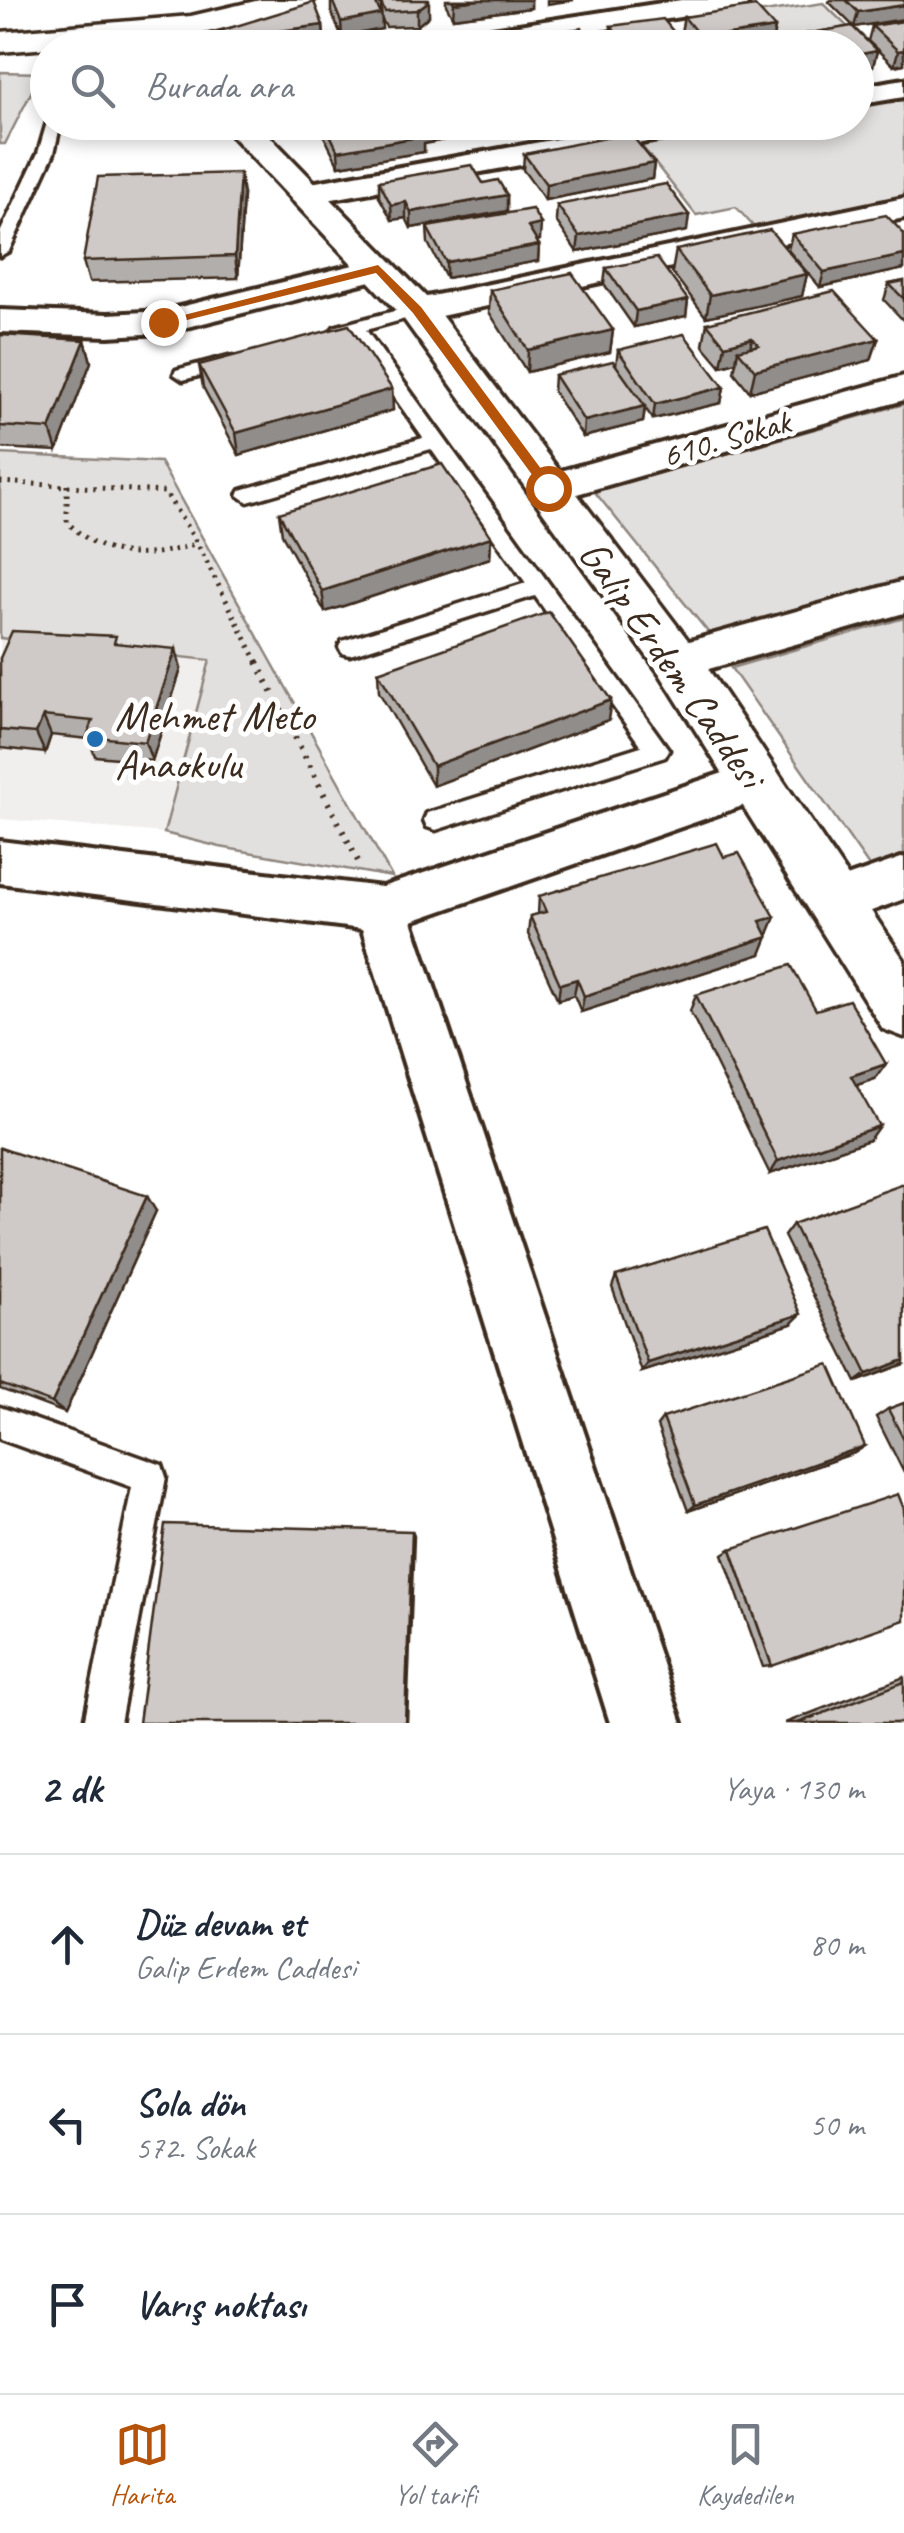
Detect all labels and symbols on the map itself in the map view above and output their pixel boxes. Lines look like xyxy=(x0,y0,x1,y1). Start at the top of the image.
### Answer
route end xyxy=(141,300,187,346)
street label: 610. Sokak xyxy=(657,398,798,478)
route start xyxy=(526,466,572,512)
street label: Galip Erdem Caddesi xyxy=(567,530,780,802)
place label: Mehmet Meto Anaokulu xyxy=(115,690,317,791)
marker: Mehmet Meto Anaokulu xyxy=(84,728,106,750)

